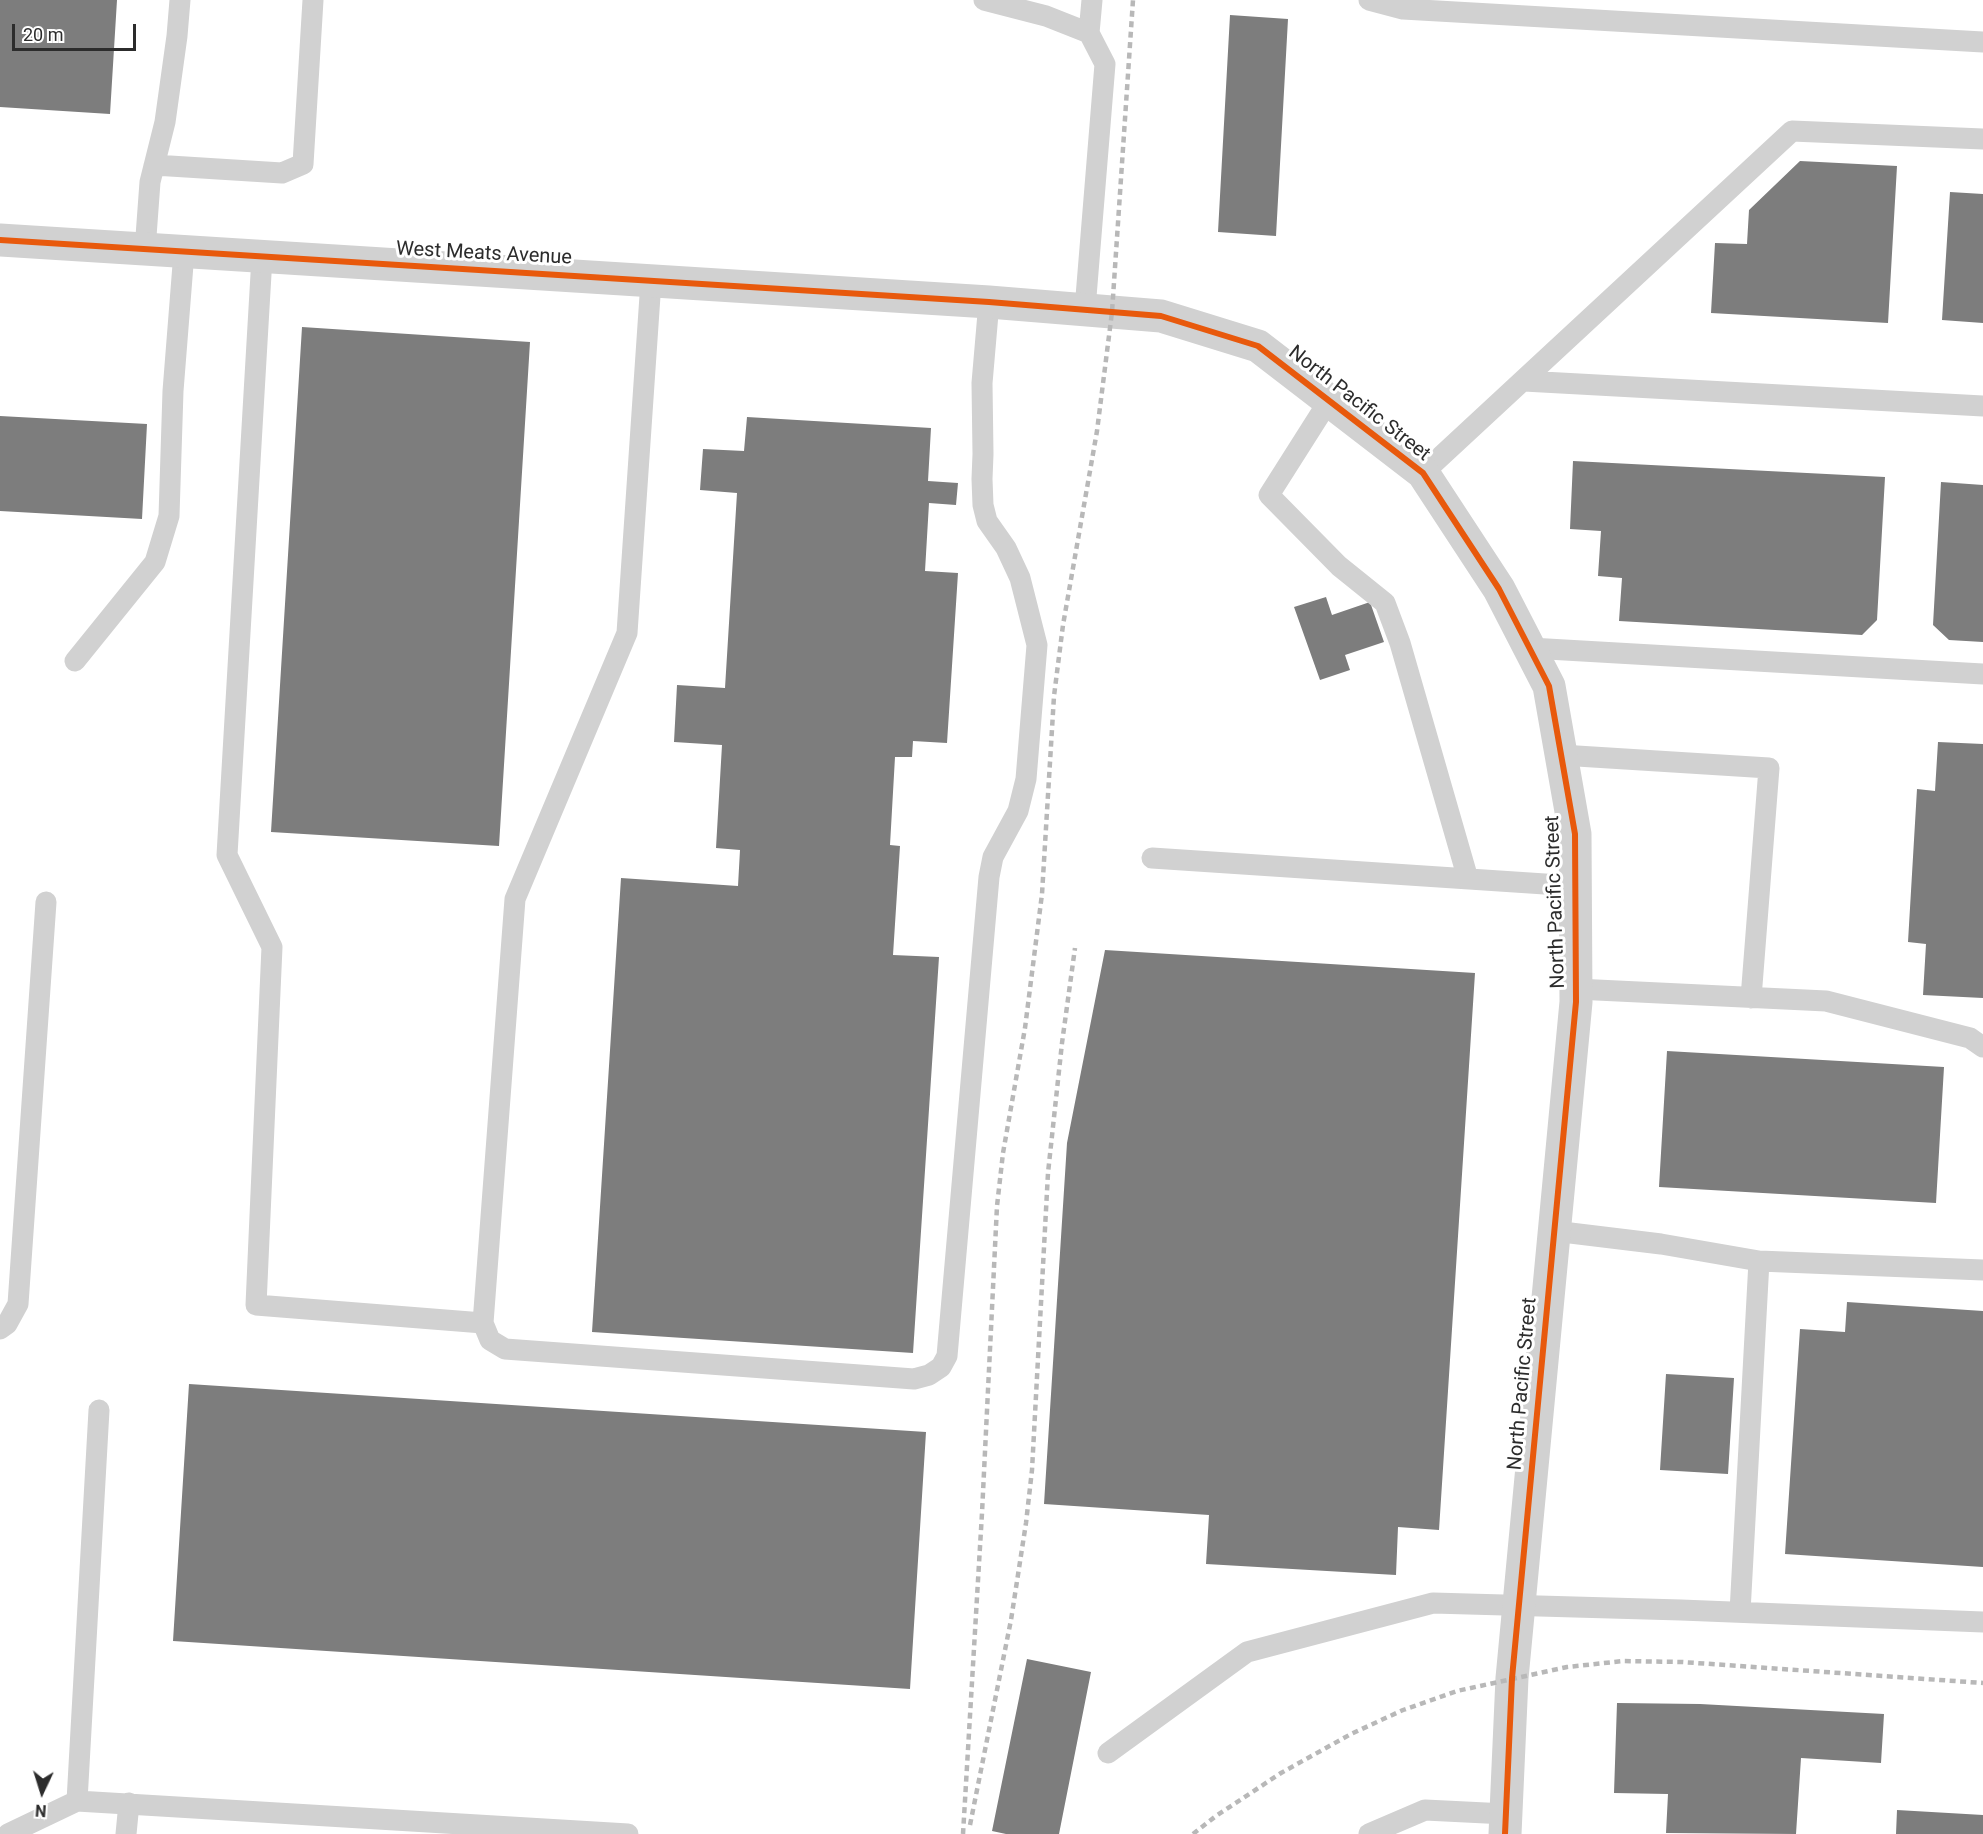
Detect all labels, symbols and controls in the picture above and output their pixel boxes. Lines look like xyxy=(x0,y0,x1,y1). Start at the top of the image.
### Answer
scale bar xyxy=(15,12,140,50)
text: 20 m xyxy=(23,24,63,45)
street label: West Meats Avenue xyxy=(395,237,573,271)
street label: North Pacific Street xyxy=(1283,341,1435,467)
street label: North Pacific Street xyxy=(1541,815,1571,989)
street label: North Pacific Street xyxy=(1503,1297,1543,1471)
north arrow xyxy=(12,1762,72,1822)
text: N xyxy=(34,1801,47,1820)

